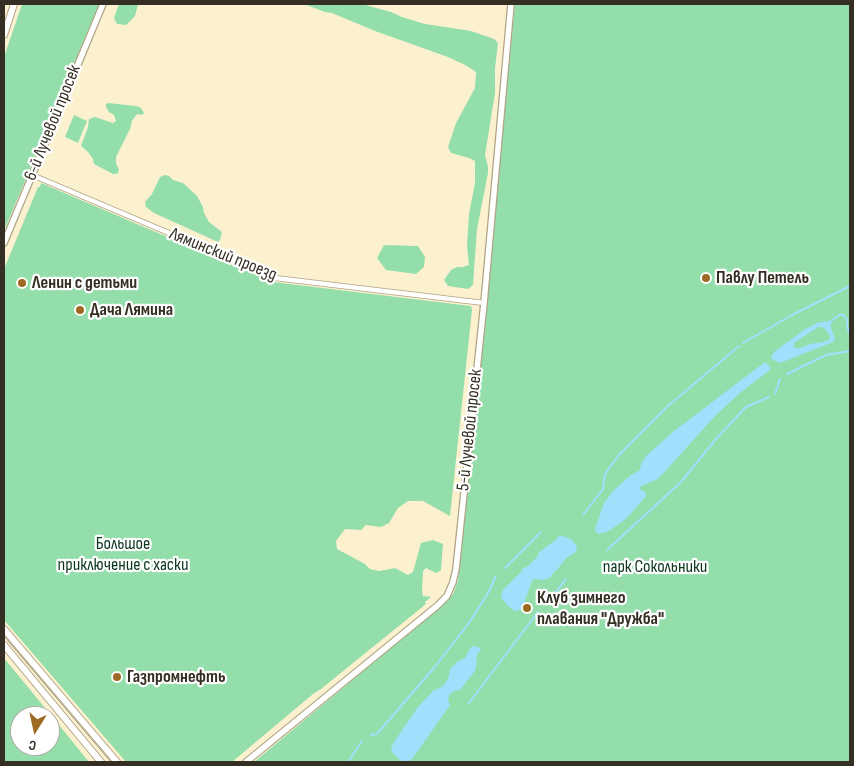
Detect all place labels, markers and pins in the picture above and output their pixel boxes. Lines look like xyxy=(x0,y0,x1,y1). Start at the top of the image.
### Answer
place label: Павлу Петель xyxy=(716,267,809,289)
place label: Ленин с детьми xyxy=(32,272,137,294)
marker: Павлу Петель xyxy=(700,272,712,284)
marker: Ленин с детьми xyxy=(16,277,28,289)
place label: Дача Лямина xyxy=(90,299,173,321)
marker: Дача Лямина xyxy=(74,304,86,316)
place label: Клуб зимнего плавания "Дружба" xyxy=(537,587,664,630)
marker: Клуб зимнего плавания "Дружба" xyxy=(521,602,533,614)
place label: Газпромнефть xyxy=(127,666,225,688)
marker: Газпромнефть xyxy=(111,671,123,683)

